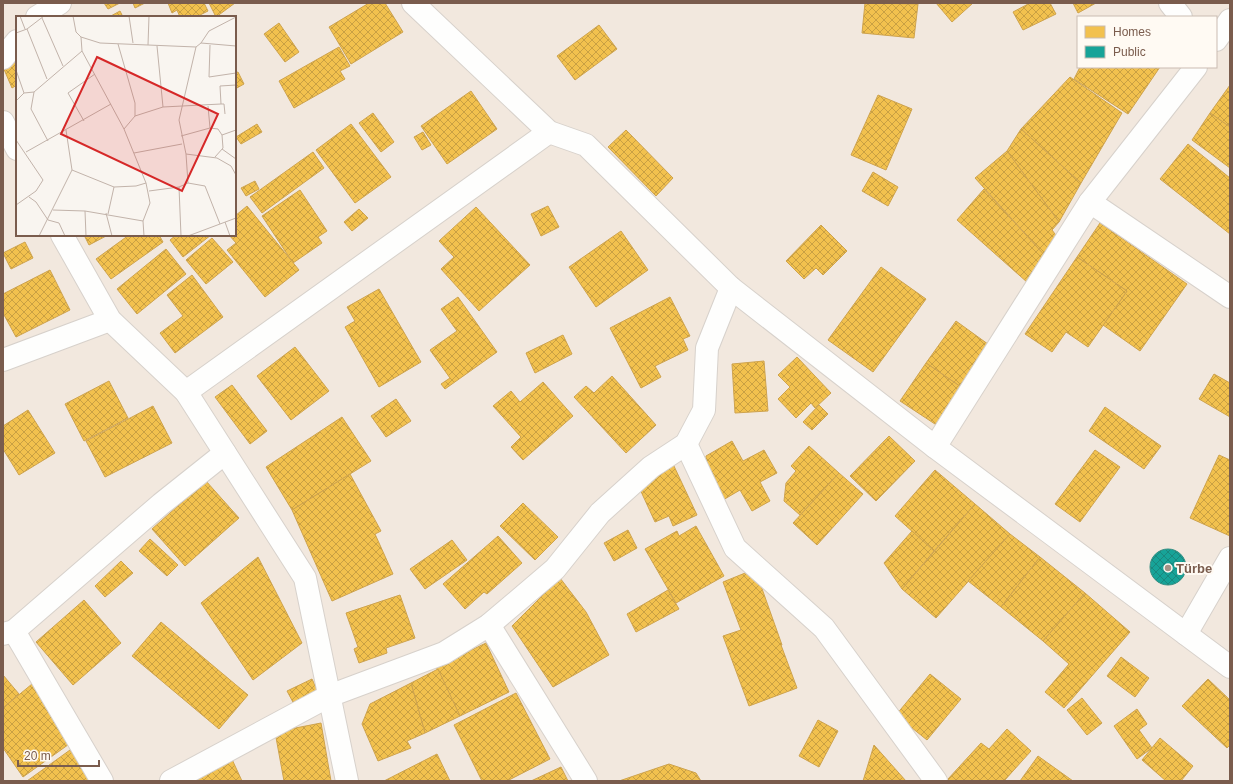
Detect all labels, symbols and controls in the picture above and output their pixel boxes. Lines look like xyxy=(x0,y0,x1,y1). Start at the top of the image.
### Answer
inset map xyxy=(16,16,236,236)
legend xyxy=(1077,16,1217,68)
text: Homes xyxy=(1113,25,1151,39)
text: Public xyxy=(1113,45,1146,59)
place label: Türbe xyxy=(1176,561,1212,576)
marker: Türbe xyxy=(1163,563,1173,573)
scale bar xyxy=(18,742,99,768)
text: 20 m xyxy=(24,749,51,763)

